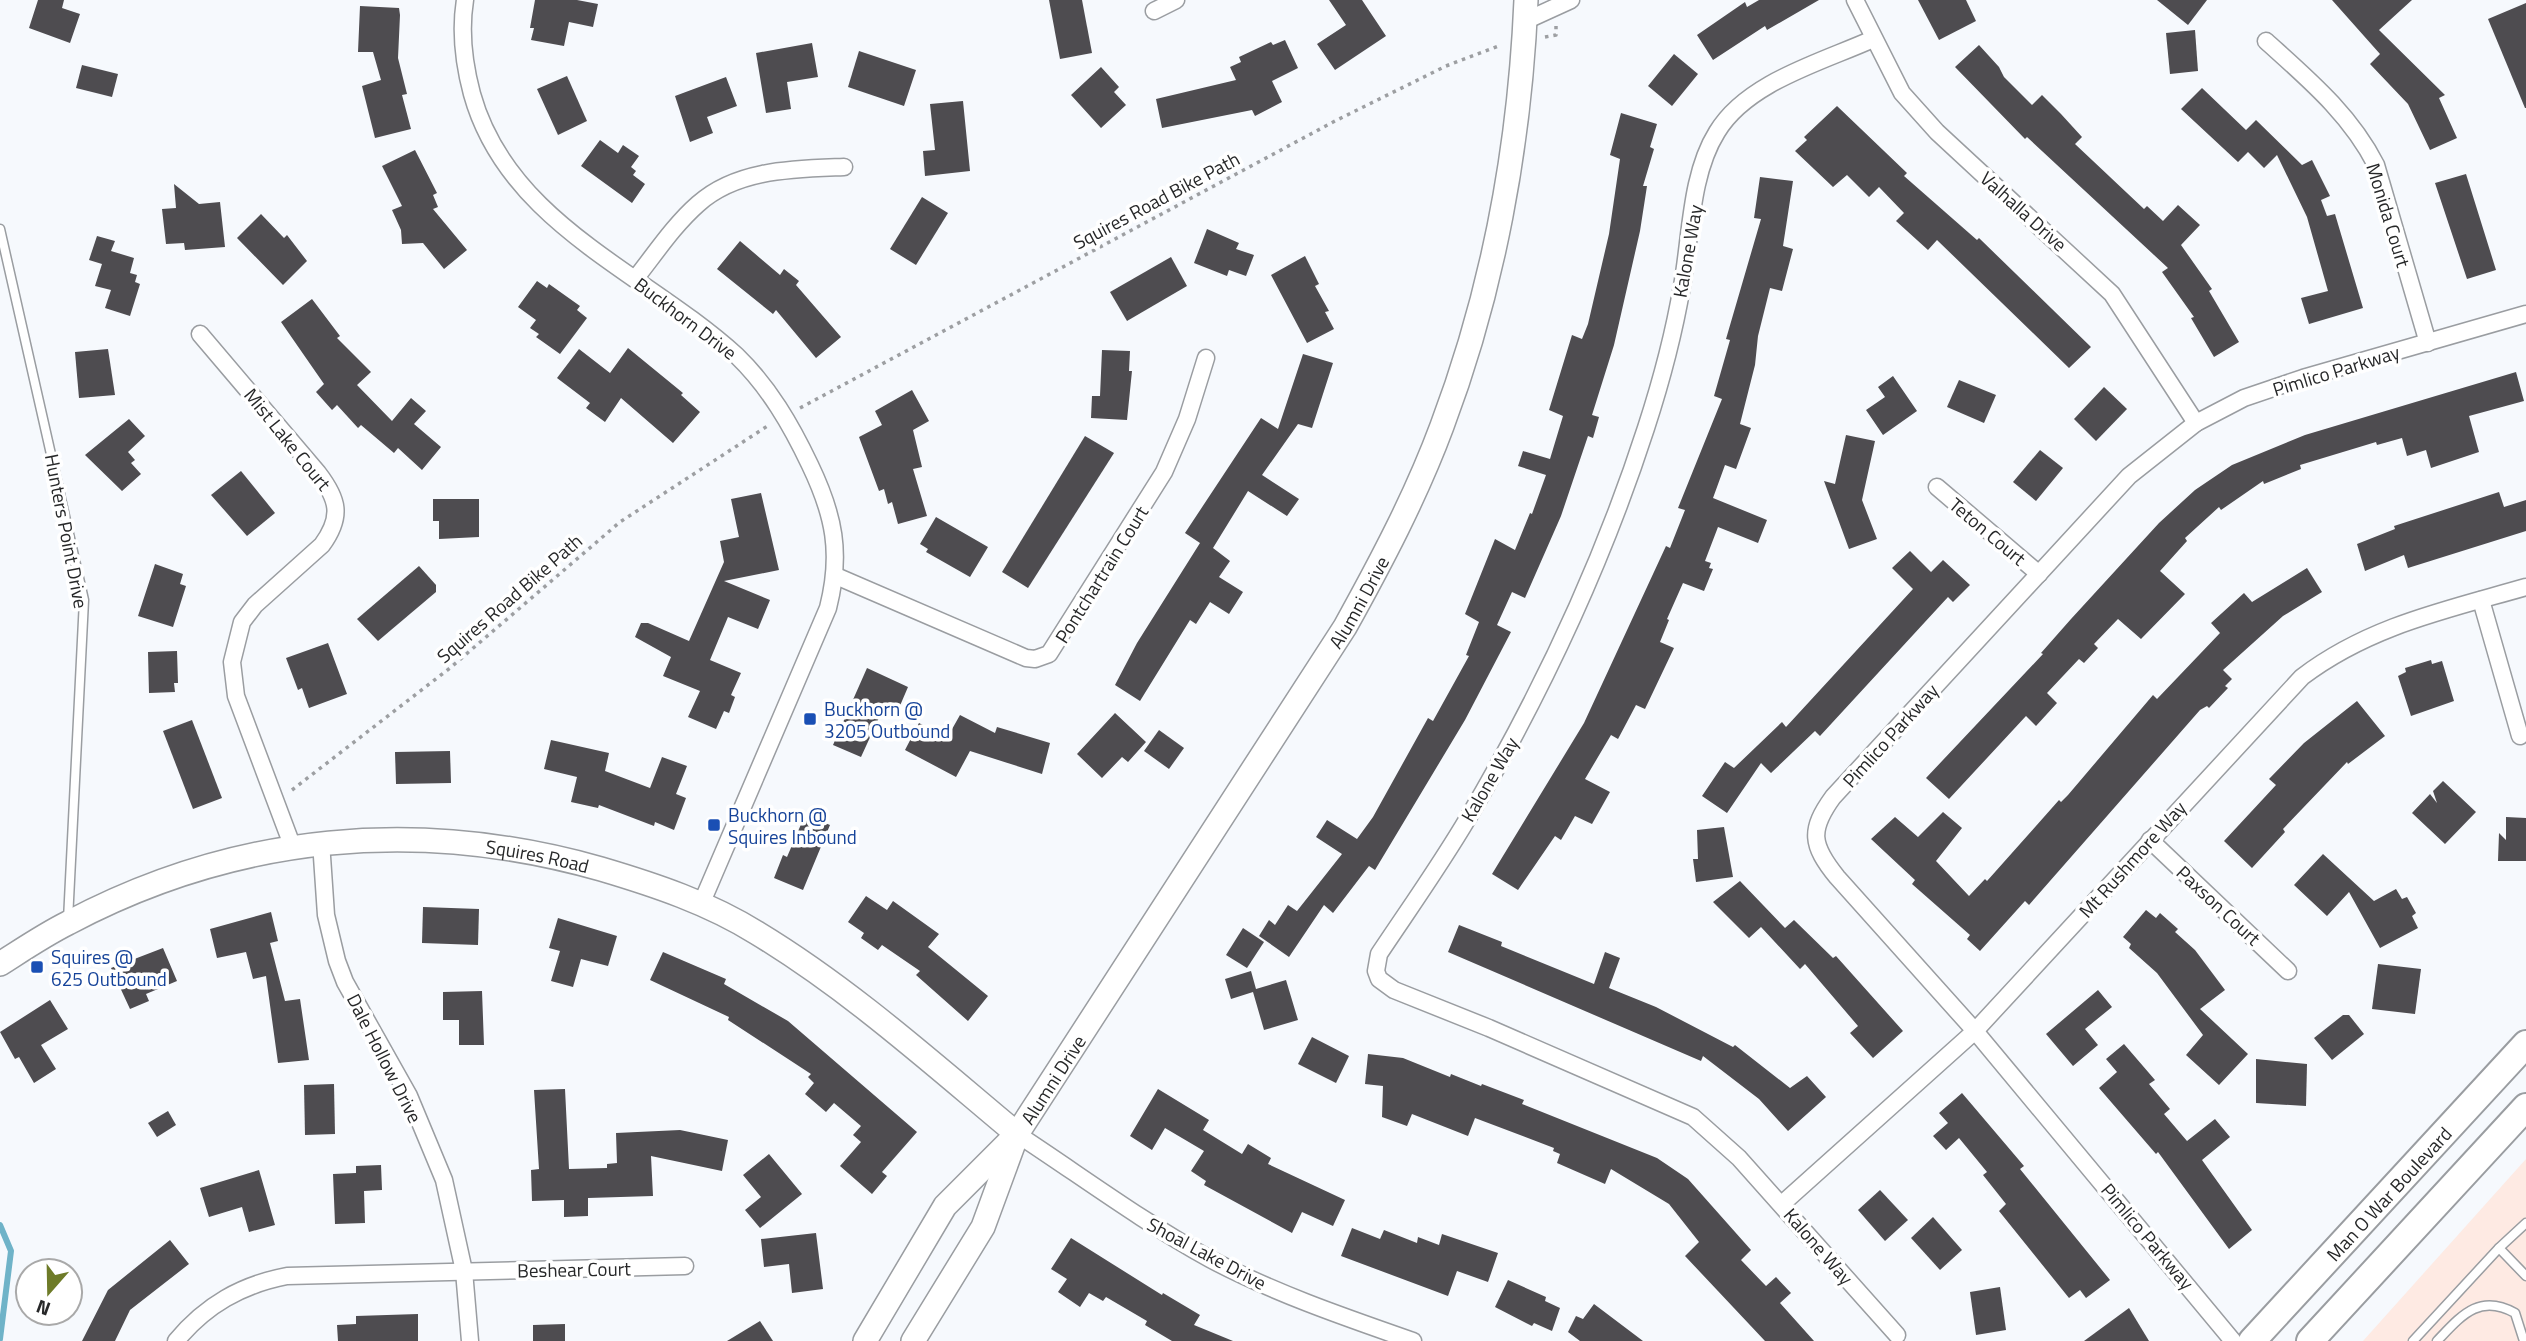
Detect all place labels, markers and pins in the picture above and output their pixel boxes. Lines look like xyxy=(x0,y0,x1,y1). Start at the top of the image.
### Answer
place label: Buckhorn @ 3205 Outbound xyxy=(824,694,950,745)
marker: Buckhorn @ 3205 Outbound xyxy=(802,711,818,727)
place label: Buckhorn @ Squires Inbound xyxy=(728,800,857,851)
marker: Buckhorn @ Squires Inbound xyxy=(706,817,722,833)
place label: Squires @ 625 Outbound xyxy=(51,942,167,993)
marker: Squires @ 625 Outbound xyxy=(29,959,45,975)

